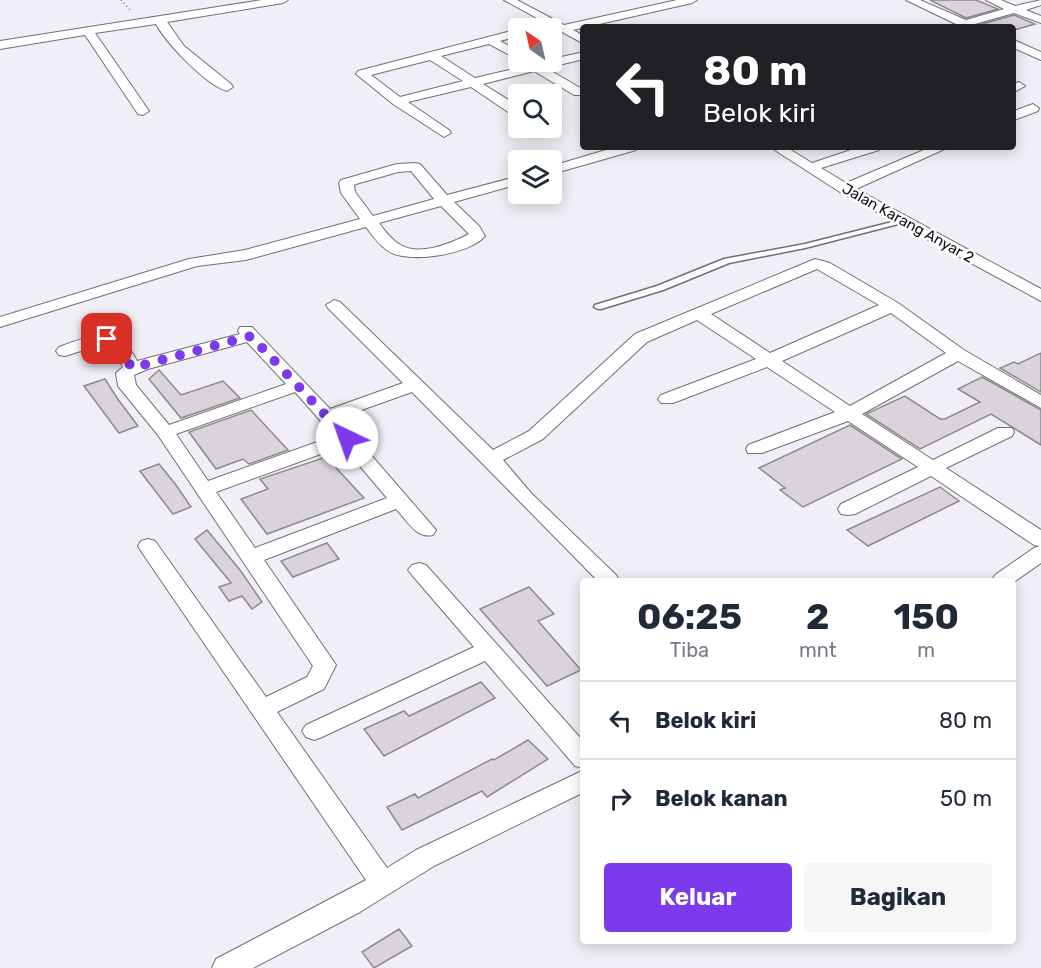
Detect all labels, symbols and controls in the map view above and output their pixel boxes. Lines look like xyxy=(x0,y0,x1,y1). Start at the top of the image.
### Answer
north arrow xyxy=(508,18,562,72)
map controls xyxy=(508,18,562,204)
text: 80 m xyxy=(703,46,807,96)
icon: left xyxy=(604,48,682,126)
button: search xyxy=(508,84,562,138)
text: Belok kiri xyxy=(703,97,816,129)
button: layers xyxy=(508,150,562,204)
street label: Jalan Karang Anyar 2 xyxy=(839,179,977,267)
pin xyxy=(81,313,132,364)
icon: arrive xyxy=(90,322,123,355)
position arrow xyxy=(315,406,379,470)
text: 06:25 xyxy=(637,595,742,638)
text: 2 xyxy=(806,595,829,638)
text: 150 xyxy=(893,595,959,638)
text: Tiba xyxy=(670,638,709,662)
text: mnt xyxy=(799,638,837,662)
text: m xyxy=(917,638,935,662)
icon: left xyxy=(604,704,637,737)
text: Belok kiri xyxy=(655,707,756,734)
text: 80 m xyxy=(939,707,992,734)
icon: right xyxy=(604,782,637,815)
text: Belok kanan xyxy=(655,785,788,812)
text: 50 m xyxy=(940,785,992,812)
button: Keluar xyxy=(604,863,792,932)
button: Bagikan xyxy=(804,863,992,932)

